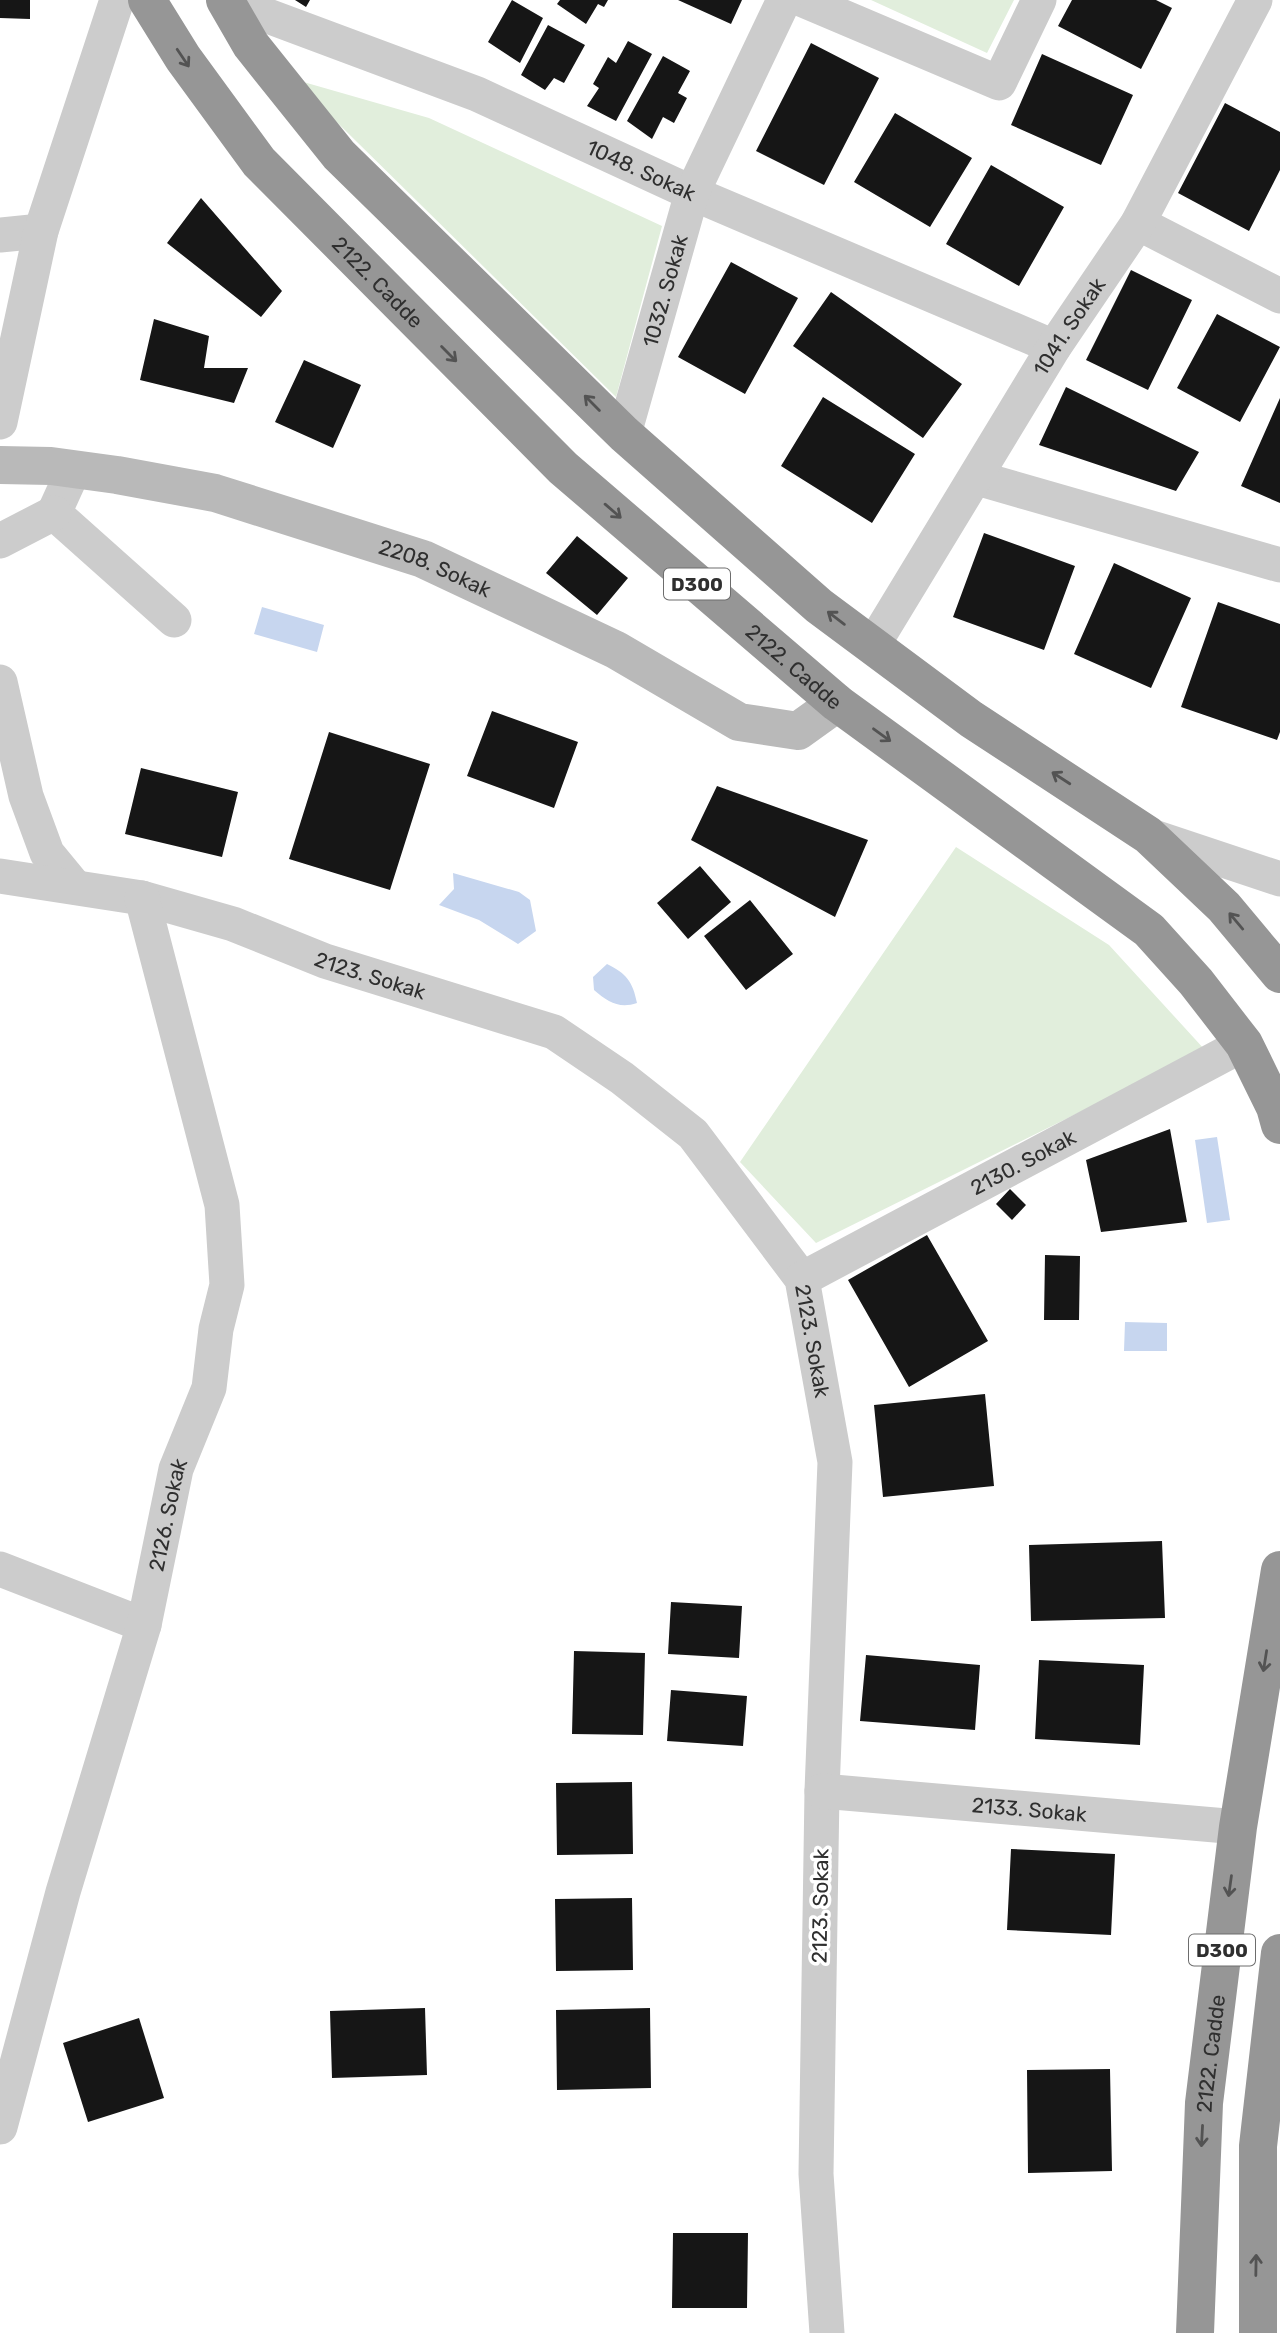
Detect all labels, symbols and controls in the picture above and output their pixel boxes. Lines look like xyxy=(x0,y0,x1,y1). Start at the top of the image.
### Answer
one-way arrow xyxy=(176,48,190,67)
street label: 1048. Sokak xyxy=(583,134,700,206)
street label: 2122. Cadde xyxy=(327,231,429,333)
street label: 1032. Sokak xyxy=(637,231,692,350)
street label: 1041. Sokak xyxy=(1027,272,1110,380)
one-way arrow xyxy=(440,346,457,363)
one-way arrow xyxy=(584,394,601,411)
one-way arrow xyxy=(604,503,622,519)
street label: 2208. Sokak xyxy=(376,533,496,602)
road number: D300 xyxy=(664,568,730,600)
one-way arrow xyxy=(827,611,846,625)
street label: 2122. Cadde xyxy=(741,618,847,714)
one-way arrow xyxy=(872,728,891,742)
one-way arrow xyxy=(1052,771,1072,785)
one-way arrow xyxy=(1229,913,1244,931)
street label: 2123. Sokak xyxy=(311,946,429,1004)
street label: 2130. Sokak xyxy=(966,1123,1080,1200)
street label: 2123. Sokak xyxy=(791,1282,836,1400)
street label: 2126. Sokak xyxy=(143,1454,192,1573)
one-way arrow xyxy=(1258,1649,1271,1672)
street label: 2133. Sokak xyxy=(971,1792,1088,1826)
street label: 2123. Sokak xyxy=(806,1848,834,1964)
one-way arrow xyxy=(1224,1874,1237,1897)
road number: D300 xyxy=(1189,1934,1255,1966)
street label: 2122. Cadde xyxy=(1191,1993,1230,2113)
one-way arrow xyxy=(1195,2124,1208,2147)
one-way arrow xyxy=(1249,2254,1263,2277)

